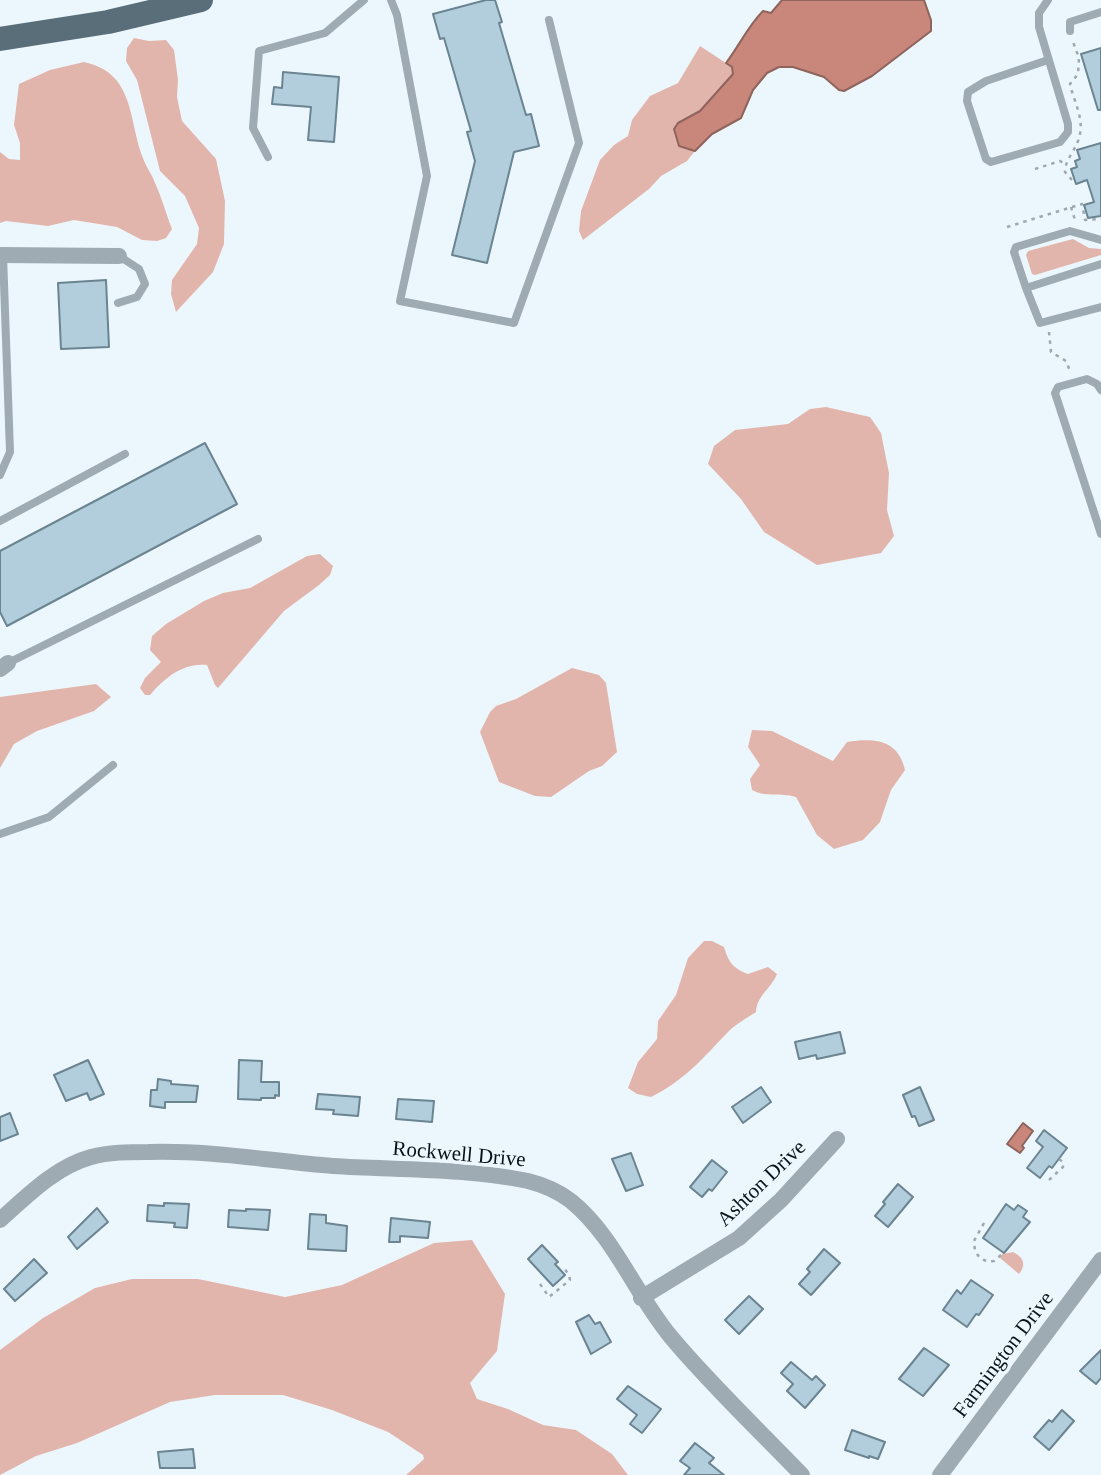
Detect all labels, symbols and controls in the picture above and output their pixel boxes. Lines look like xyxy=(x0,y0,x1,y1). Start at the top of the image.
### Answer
street label: Ashton Drive xyxy=(712,1135,812,1233)
street label: Rockwell Drive xyxy=(391,1137,527,1173)
street label: Farmington Drive xyxy=(948,1287,1060,1423)

